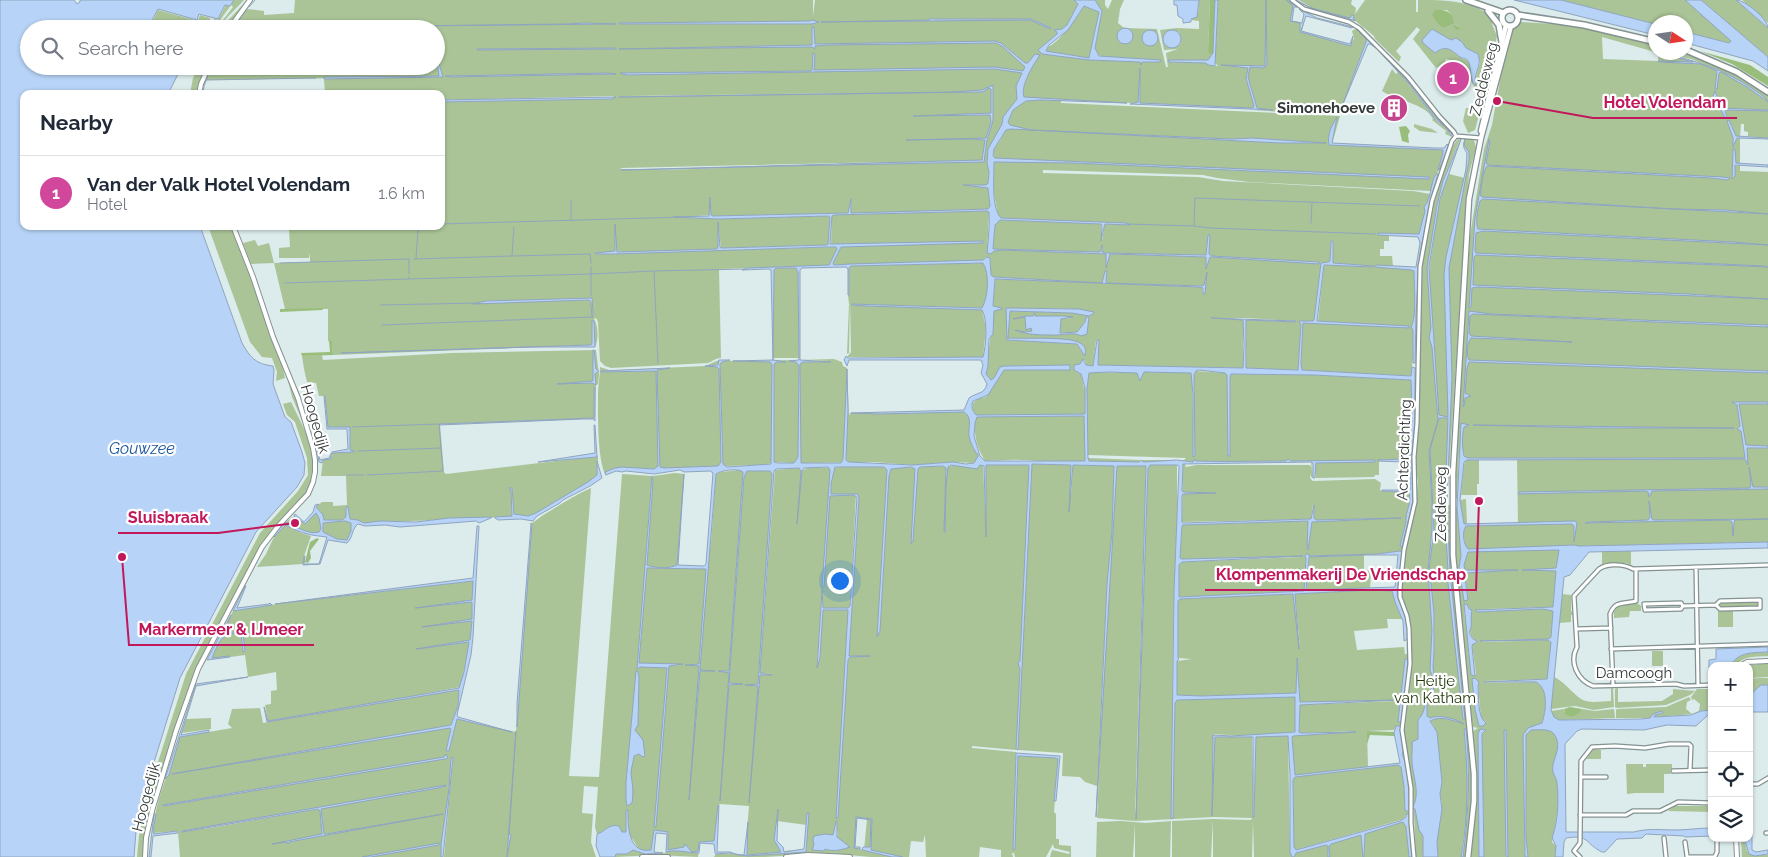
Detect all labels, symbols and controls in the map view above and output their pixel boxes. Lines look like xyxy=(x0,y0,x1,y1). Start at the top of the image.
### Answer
north arrow xyxy=(1648,15,1693,60)
search box xyxy=(20,20,445,75)
icon: search xyxy=(38,34,66,62)
text: Search here xyxy=(78,37,184,59)
street label: Zeddeweg xyxy=(1466,40,1502,118)
pin: 1 xyxy=(1437,59,1469,97)
callout: Hotel Volendam xyxy=(1593,87,1737,118)
building icon: Simonehoeve xyxy=(1379,93,1409,123)
text: Hotel Volendam xyxy=(1603,93,1727,112)
place label: Simonehoeve xyxy=(1277,99,1375,117)
text: Nearby xyxy=(40,110,113,135)
text: Van der Valk Hotel Volendam xyxy=(87,173,350,195)
text: 1 xyxy=(52,184,60,203)
text: 1.6 km xyxy=(378,184,425,203)
text: Hotel xyxy=(87,195,127,214)
street label: Hoogedijk xyxy=(297,382,333,456)
street label: Achterdichting xyxy=(1393,399,1415,501)
water label: Gouwzee xyxy=(109,439,175,458)
street label: Zeddeweg xyxy=(1432,466,1450,542)
callout: Sluisbraak xyxy=(118,502,218,533)
text: Sluisbraak xyxy=(128,508,208,527)
callout: Klompenmakerij De Vriendschap xyxy=(1205,559,1476,590)
text: Klompenmakerij De Vriendschap xyxy=(1216,565,1466,584)
your location xyxy=(827,568,853,594)
callout: Markermeer & IJmeer xyxy=(129,614,314,645)
text: Markermeer & IJmeer xyxy=(139,620,304,639)
map controls xyxy=(1708,662,1753,842)
button: + xyxy=(1708,662,1753,707)
street label: Damcoogh xyxy=(1596,664,1672,682)
park label: Heitje van Katham xyxy=(1394,672,1476,707)
button: − xyxy=(1708,707,1753,752)
button: locate xyxy=(1708,752,1753,797)
street label: Hoogedijk xyxy=(128,760,164,834)
button: layers xyxy=(1708,797,1753,842)

